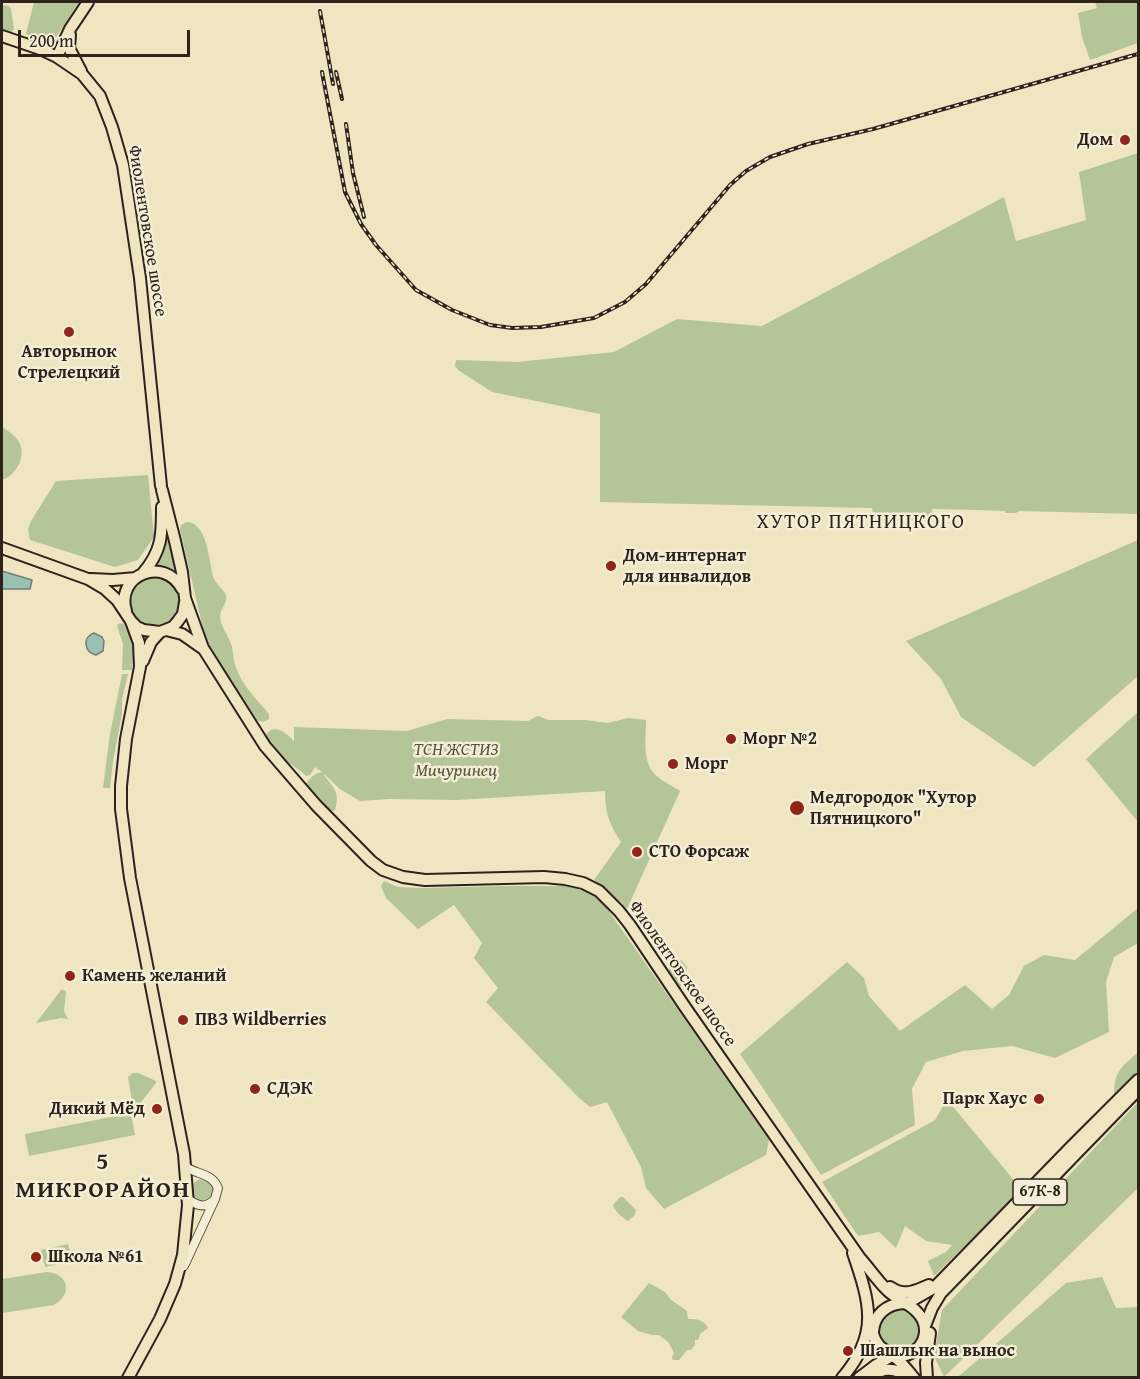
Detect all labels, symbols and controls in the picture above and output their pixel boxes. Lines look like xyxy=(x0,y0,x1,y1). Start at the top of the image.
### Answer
scale bar xyxy=(21,18,194,56)
text: 200 m xyxy=(29,27,74,54)
place label: Дом xyxy=(1077,129,1113,151)
marker: Дом xyxy=(1118,133,1132,147)
street label: Фиолентовское шоссе xyxy=(123,144,171,318)
marker: Авторынок Стрелецкий xyxy=(62,325,76,339)
place label: Авторынок Стрелецкий xyxy=(18,341,120,384)
district label: ХУТОР ПЯТНИЦКОГО xyxy=(757,511,965,535)
place label: Дом-интернат для инвалидов xyxy=(623,545,751,588)
marker: Дом-интернат для инвалидов xyxy=(604,559,618,573)
place label: Морг №2 xyxy=(743,728,817,750)
marker: Морг №2 xyxy=(724,732,738,746)
park label: ТСН ЖСТИЗ Мичуринец xyxy=(414,739,498,782)
place label: Морг xyxy=(685,753,728,775)
marker: Морг xyxy=(666,757,680,771)
place label: Медгородок "Хутор Пятницкого" xyxy=(810,787,976,830)
marker: Медгородок "Хутор Пятницкого" xyxy=(788,799,806,817)
place label: СТО Форсаж xyxy=(649,841,749,863)
marker: СТО Форсаж xyxy=(630,845,644,859)
street label: Фиолентовское шоссе xyxy=(623,897,741,1051)
place label: Камень желаний xyxy=(82,965,226,987)
marker: Камень желаний xyxy=(63,969,77,983)
place label: ПВЗ Wildberries xyxy=(195,1009,326,1031)
marker: ПВЗ Wildberries xyxy=(176,1013,190,1027)
place label: СДЭК xyxy=(267,1078,313,1100)
marker: СДЭК xyxy=(248,1082,262,1096)
place label: Парк Хаус xyxy=(943,1088,1027,1110)
marker: Парк Хаус xyxy=(1032,1092,1046,1106)
place label: Дикий Мёд xyxy=(49,1098,145,1120)
marker: Дикий Мёд xyxy=(150,1102,164,1116)
district label: 5 МИКРОРАЙОН xyxy=(15,1149,191,1205)
road number: 67К-8 xyxy=(1013,1179,1067,1205)
place label: Школа №61 xyxy=(48,1246,144,1268)
marker: Школа №61 xyxy=(29,1250,43,1264)
place label: Шашлык на вынос xyxy=(860,1340,1015,1362)
marker: Шашлык на вынос xyxy=(841,1344,855,1358)

